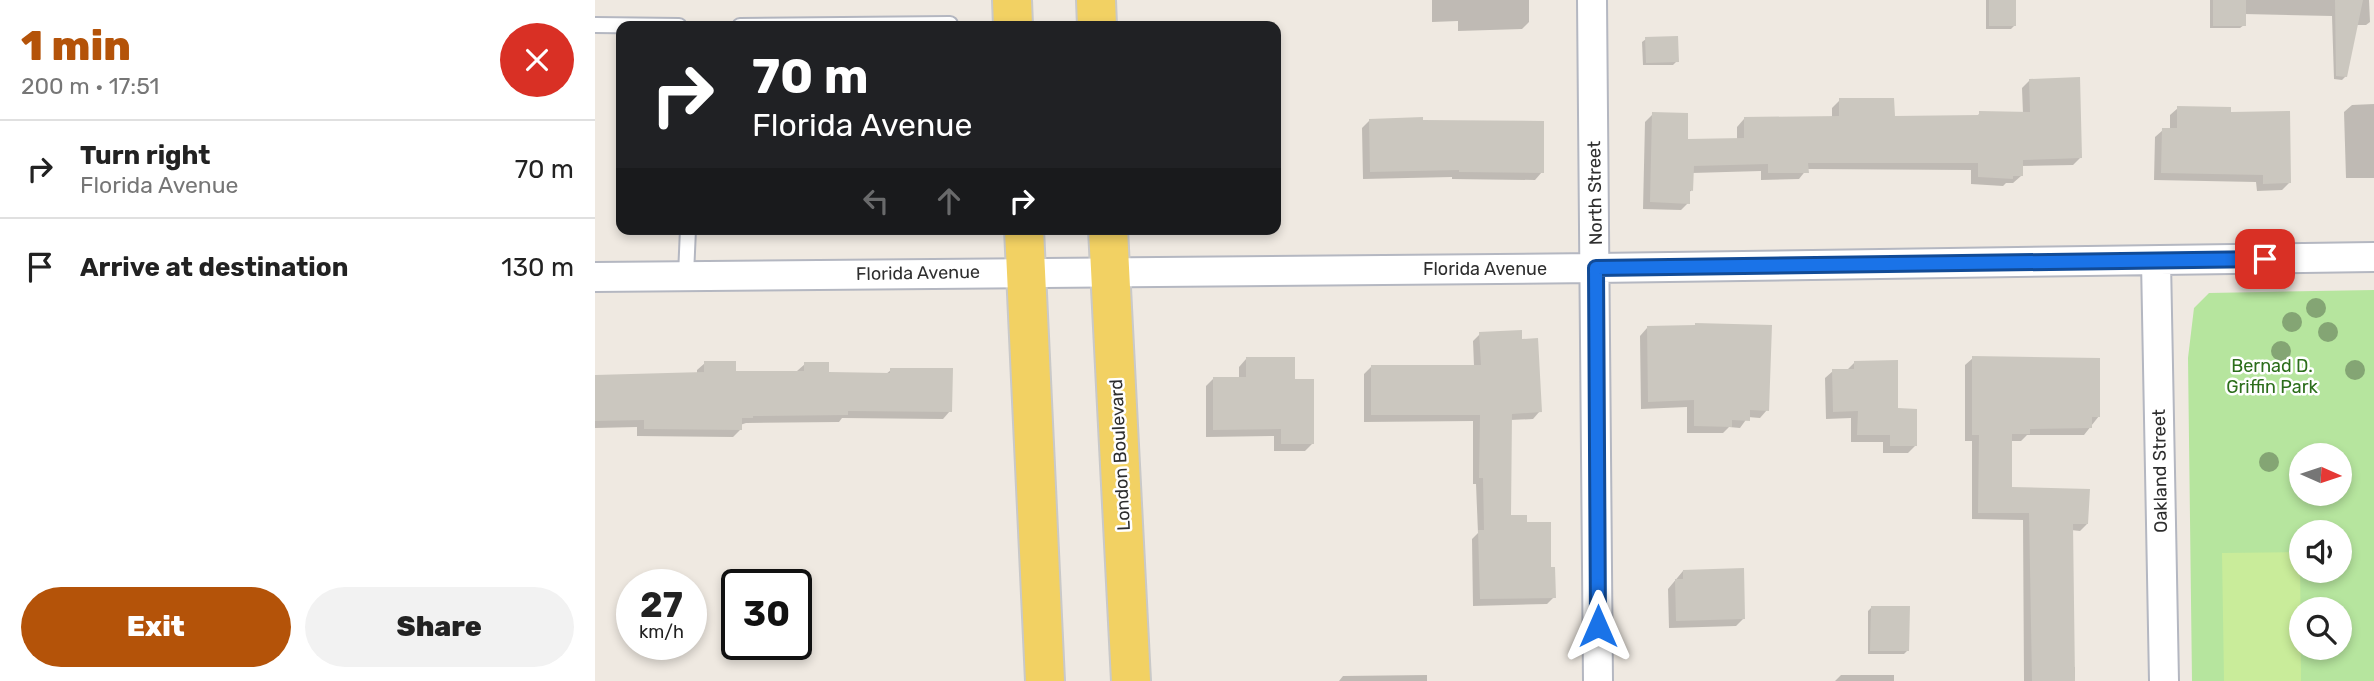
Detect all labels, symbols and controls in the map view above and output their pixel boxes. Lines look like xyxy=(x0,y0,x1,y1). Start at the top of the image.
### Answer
text: 1 min xyxy=(21,21,131,71)
button: close xyxy=(500,23,574,97)
text: 70 m xyxy=(752,47,869,105)
icon: right xyxy=(637,49,728,140)
text: 200 m · 17:51 xyxy=(21,72,159,100)
text: Florida Avenue xyxy=(752,106,973,144)
text: Turn right xyxy=(80,140,210,171)
street label: North Street xyxy=(1583,141,1607,245)
icon: right xyxy=(21,150,59,188)
text: 70 m xyxy=(515,154,574,185)
text: Florida Avenue xyxy=(80,171,239,199)
icon: left xyxy=(857,182,895,220)
icon: ahead xyxy=(930,182,968,220)
icon: right xyxy=(1003,182,1041,220)
pin xyxy=(2235,229,2295,289)
icon: arrive xyxy=(2246,240,2284,278)
icon: arrive xyxy=(21,248,59,286)
text: Arrive at destination xyxy=(80,252,348,283)
text: 130 m xyxy=(501,252,574,283)
street label: Florida Avenue xyxy=(1423,258,1547,280)
street label: Florida Avenue xyxy=(856,261,980,285)
park label: Bernad D. Griffin Park xyxy=(2226,355,2319,398)
street label: London Boulevard xyxy=(1105,379,1135,531)
street label: Oakland Street xyxy=(2148,409,2172,533)
north arrow xyxy=(2289,443,2352,506)
map controls xyxy=(2289,443,2352,660)
button: sound xyxy=(2289,520,2352,583)
speed limit sign: 30 xyxy=(721,569,812,660)
text: 27 xyxy=(640,584,683,626)
button: Exit xyxy=(21,587,291,667)
button: Share xyxy=(305,587,574,667)
position arrow xyxy=(1561,589,1635,663)
button: search xyxy=(2289,597,2352,660)
text: km/h xyxy=(639,621,684,643)

